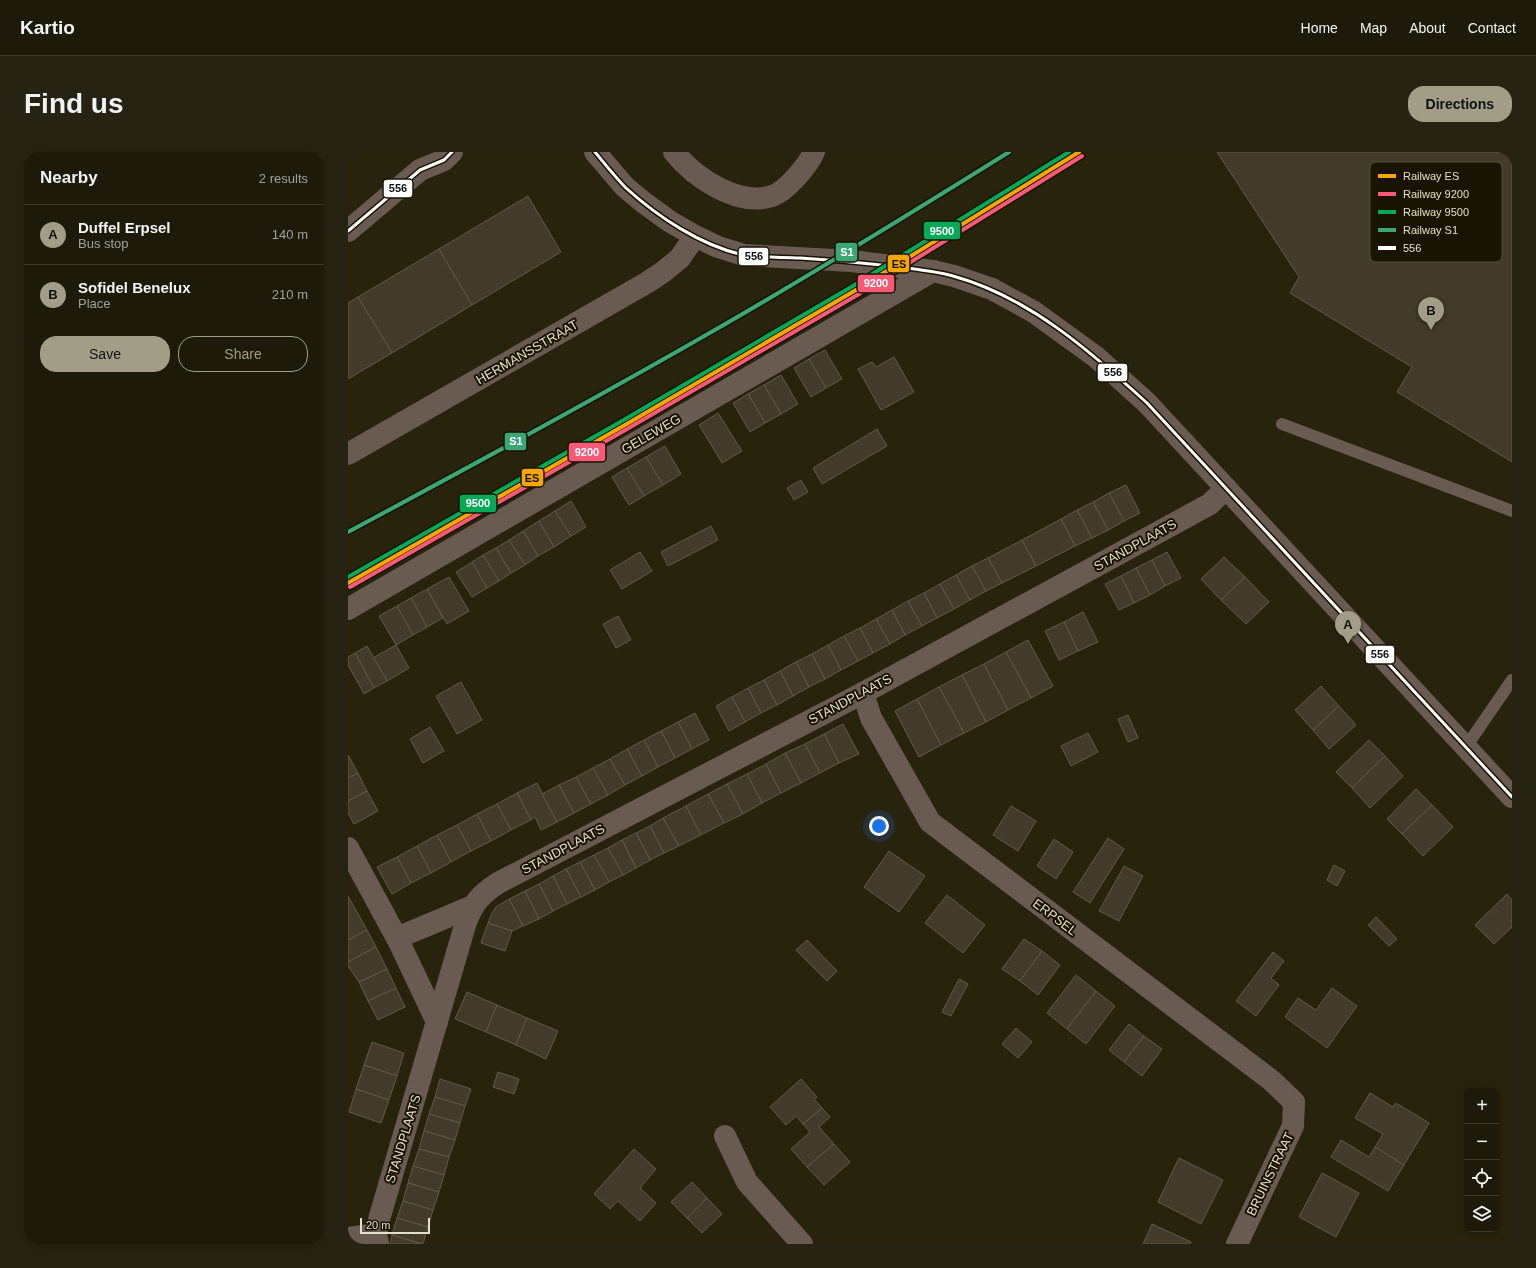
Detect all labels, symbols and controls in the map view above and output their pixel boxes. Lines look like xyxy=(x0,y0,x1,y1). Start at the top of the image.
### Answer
text: Kartio xyxy=(20,17,75,38)
text: Home xyxy=(1301,20,1338,36)
text: Map xyxy=(1360,20,1387,36)
text: About xyxy=(1409,20,1446,36)
text: Contact xyxy=(1468,20,1516,36)
button: Directions xyxy=(1408,86,1512,122)
text: Find us xyxy=(24,88,124,119)
legend xyxy=(1370,162,1502,262)
text: Nearby xyxy=(40,168,98,187)
text: Railway ES xyxy=(1403,170,1459,182)
text: 2 results xyxy=(259,171,308,186)
line badge: 556 xyxy=(383,179,413,198)
text: 556 xyxy=(389,182,407,194)
text: Railway 9200 xyxy=(1403,188,1469,200)
text: Railway 9500 xyxy=(1403,206,1469,218)
text: Duffel Erpsel xyxy=(78,219,171,236)
line badge: 9500 xyxy=(923,221,961,240)
text: Railway S1 xyxy=(1403,224,1458,236)
text: 9500 xyxy=(930,225,954,237)
text: A xyxy=(48,227,58,242)
text: 140 m xyxy=(272,227,308,242)
text: Bus stop xyxy=(78,236,129,251)
line badge: S1 xyxy=(835,242,858,262)
text: 556 xyxy=(1403,242,1421,254)
text: S1 xyxy=(840,246,854,258)
line badge: 556 xyxy=(738,247,769,266)
text: 556 xyxy=(745,250,763,262)
line badge: ES xyxy=(887,254,910,273)
text: ES xyxy=(892,258,906,270)
line badge: 9200 xyxy=(857,274,895,293)
text: 9200 xyxy=(864,277,888,289)
text: Sofidel Benelux xyxy=(78,279,191,296)
text: B xyxy=(48,287,58,302)
text: 210 m xyxy=(272,287,308,302)
text: Place xyxy=(78,296,111,311)
pin: B xyxy=(1418,297,1444,330)
street label: HERMANSSTRAAT xyxy=(473,317,581,387)
button: Save xyxy=(40,336,170,372)
button: Share xyxy=(178,336,308,372)
line badge: 556 xyxy=(1097,363,1128,382)
text: 556 xyxy=(1104,366,1122,378)
street label: GELEWEG xyxy=(619,411,683,457)
line badge: S1 xyxy=(504,432,527,451)
text: S1 xyxy=(509,435,523,447)
line badge: 9200 xyxy=(568,442,606,462)
text: 9200 xyxy=(575,446,599,458)
line badge: ES xyxy=(521,468,544,487)
text: ES xyxy=(525,472,539,484)
line badge: 9500 xyxy=(459,494,497,513)
text: 9500 xyxy=(466,497,490,509)
street label: STANDPLAATS xyxy=(1091,516,1179,574)
pin: A xyxy=(1335,611,1361,644)
line badge: 556 xyxy=(1365,645,1395,664)
text: 556 xyxy=(1371,648,1389,660)
street label: STANDPLAATS xyxy=(806,671,894,727)
your location xyxy=(869,816,889,836)
street label: STANDPLAATS xyxy=(519,821,607,877)
street label: ERPSEL xyxy=(1030,896,1080,938)
map controls xyxy=(1464,1088,1500,1232)
button: + xyxy=(1464,1088,1500,1124)
street label: STANDPLAATS xyxy=(382,1093,424,1185)
button: − xyxy=(1464,1124,1500,1160)
street label: BRUINSTRAAT xyxy=(1243,1130,1297,1218)
button: locate xyxy=(1464,1160,1500,1196)
button: layers xyxy=(1464,1196,1500,1232)
scale bar xyxy=(360,1216,430,1235)
text: 20 m xyxy=(366,1219,390,1231)

